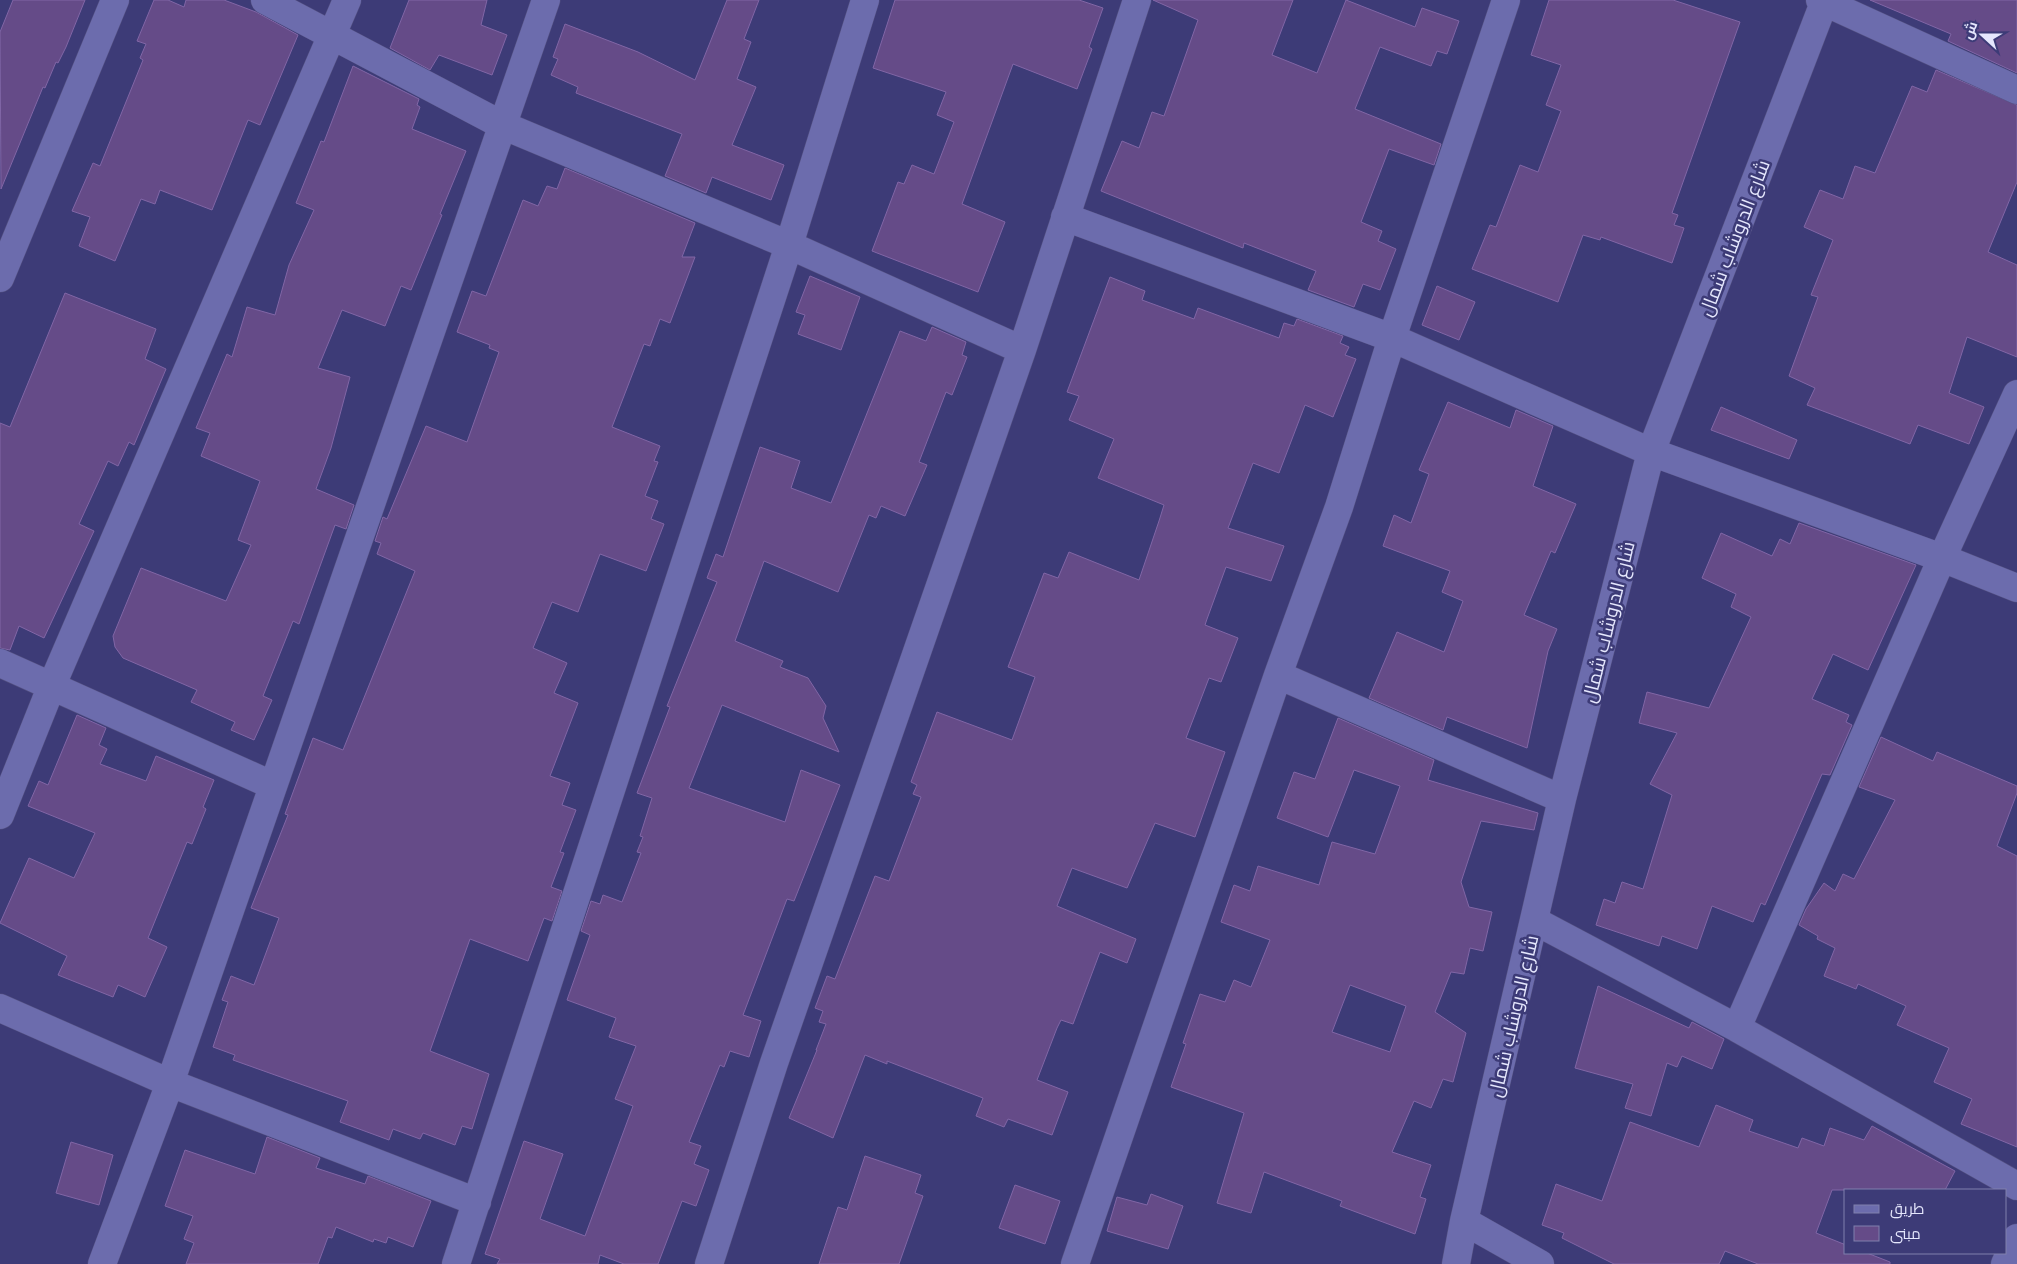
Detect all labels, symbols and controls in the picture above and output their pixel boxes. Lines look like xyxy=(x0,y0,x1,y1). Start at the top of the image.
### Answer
north arrow xyxy=(1957,10,2007,60)
text: ش xyxy=(1958,19,1981,42)
street label: شارع الدروشاب شمال xyxy=(1693,156,1777,320)
street label: شارع الدروشاب شمال xyxy=(1576,539,1642,706)
street label: شارع الدروشاب شمال xyxy=(1483,933,1545,1100)
legend xyxy=(1844,1189,2007,1254)
text: طريق xyxy=(1890,1199,1924,1219)
text: مبنى xyxy=(1890,1224,1921,1244)

